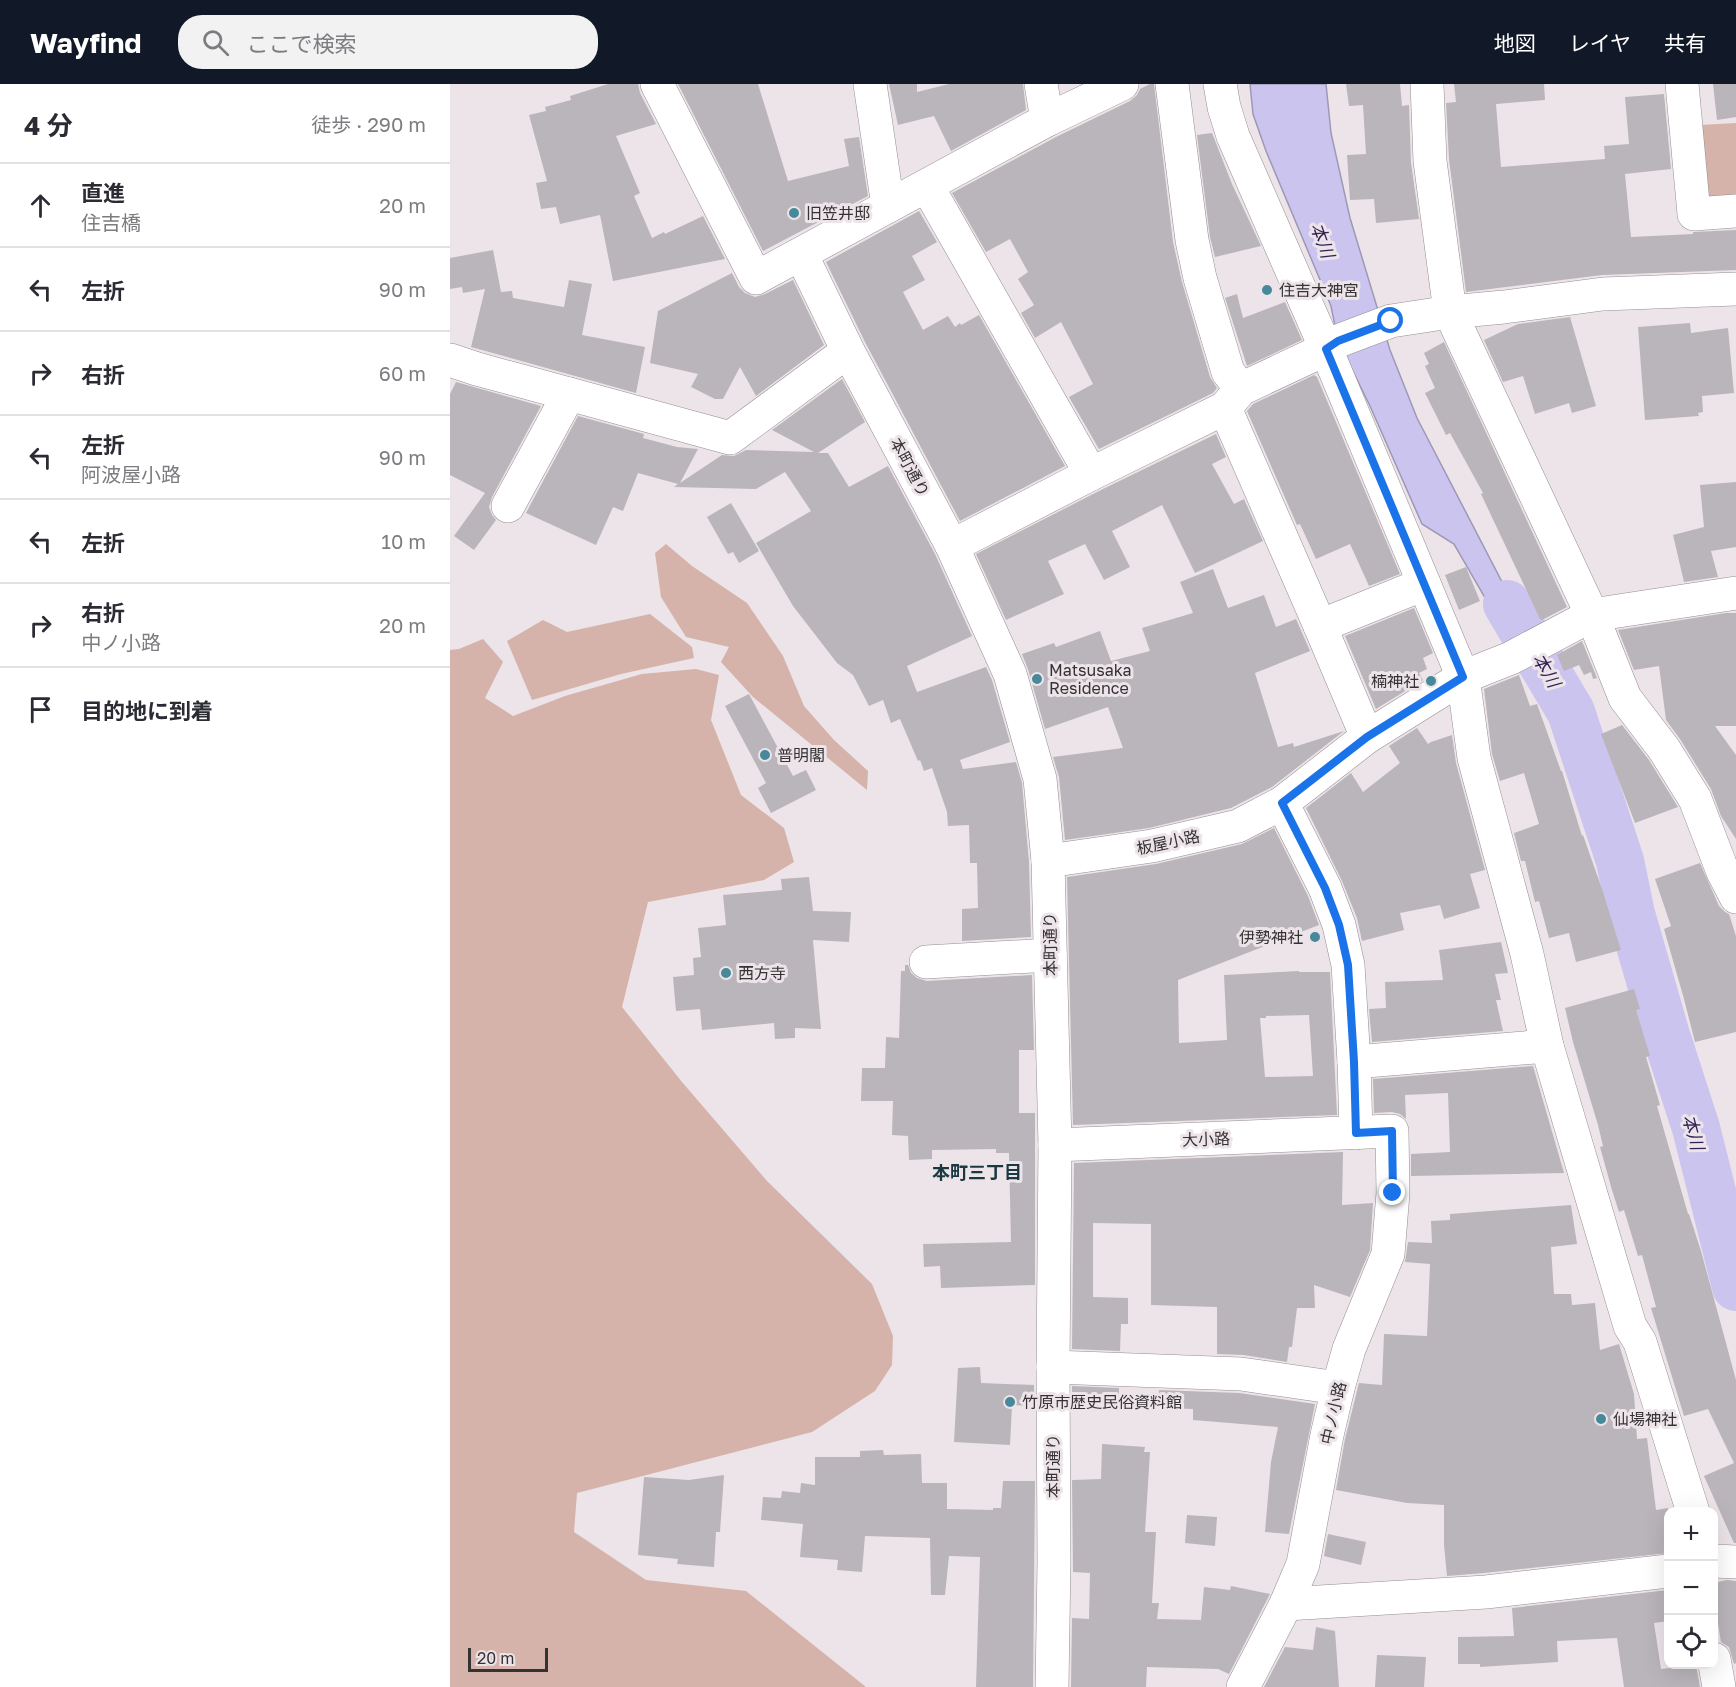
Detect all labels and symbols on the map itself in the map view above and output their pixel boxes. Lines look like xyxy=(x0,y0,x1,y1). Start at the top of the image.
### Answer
place label: 旧笠井邸 xyxy=(806,203,870,223)
marker: 旧笠井邸 xyxy=(787,206,801,220)
water label: 本川 xyxy=(1307,219,1340,263)
place label: 住吉大神宮 xyxy=(1279,280,1359,300)
marker: 住吉大神宮 xyxy=(1260,283,1274,297)
route start xyxy=(1377,307,1403,333)
street label: 本町通り xyxy=(886,434,934,500)
water label: 本川 xyxy=(1528,649,1567,693)
place label: Matsusaka Residence xyxy=(1049,660,1132,698)
place label: 楠神社 xyxy=(1371,671,1419,691)
marker: Matsusaka Residence xyxy=(1030,672,1044,686)
marker: 楠神社 xyxy=(1424,674,1438,688)
place label: 普明閣 xyxy=(777,745,825,765)
marker: 普明閣 xyxy=(758,748,772,762)
street label: 板屋小路 xyxy=(1135,826,1201,858)
street label: 本町通り xyxy=(1039,912,1061,976)
place label: 伊勢神社 xyxy=(1239,927,1303,947)
marker: 伊勢神社 xyxy=(1308,930,1322,944)
place label: 西方寺 xyxy=(738,963,786,983)
marker: 西方寺 xyxy=(719,966,733,980)
water label: 本川 xyxy=(1679,1112,1710,1154)
street label: 大小路 xyxy=(1182,1128,1230,1150)
district label: 本町三丁目 xyxy=(932,1161,1022,1183)
route end xyxy=(1379,1179,1405,1205)
street label: 中ノ小路 xyxy=(1316,1380,1350,1446)
place label: 竹原市歴史民俗資料館 xyxy=(1022,1392,1182,1412)
marker: 竹原市歴史民俗資料館 xyxy=(1003,1395,1017,1409)
place label: 仙場神社 xyxy=(1613,1409,1677,1429)
marker: 仙場神社 xyxy=(1594,1412,1608,1426)
street label: 本町通り xyxy=(1043,1434,1063,1498)
scale bar xyxy=(468,1645,548,1672)

